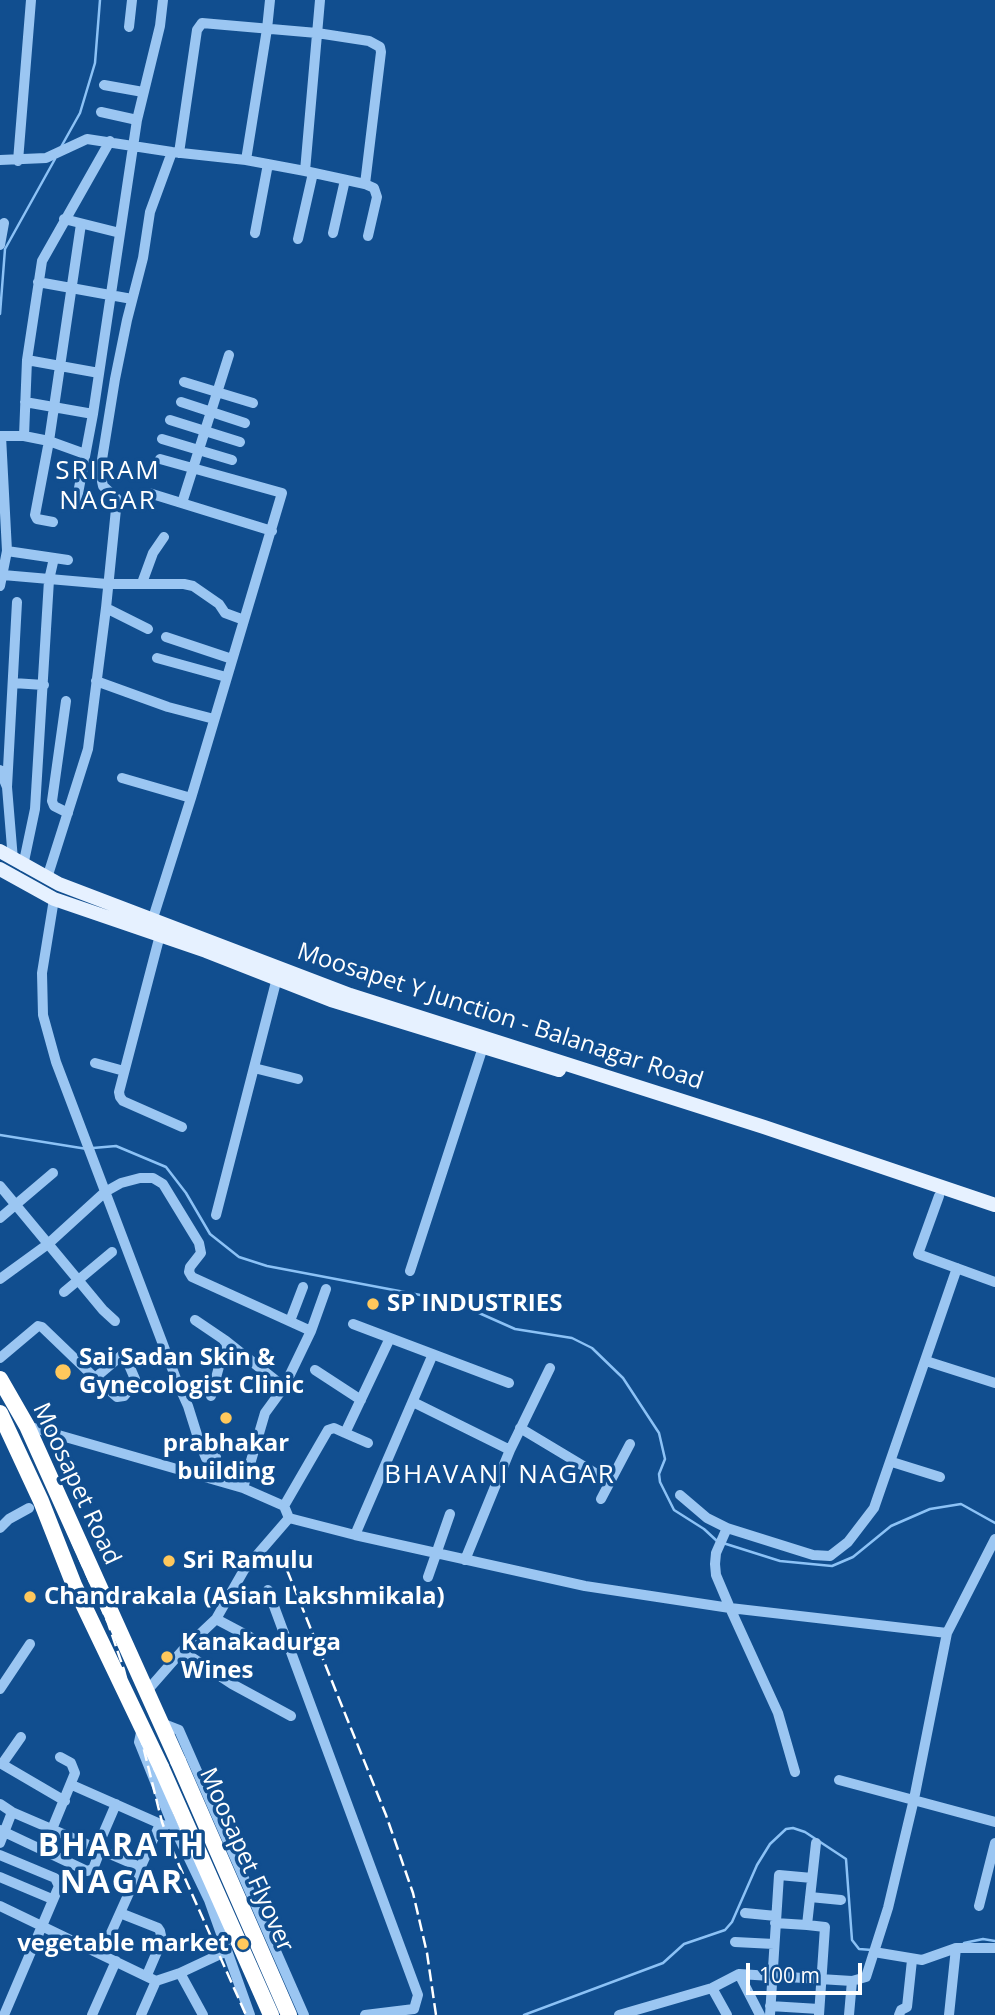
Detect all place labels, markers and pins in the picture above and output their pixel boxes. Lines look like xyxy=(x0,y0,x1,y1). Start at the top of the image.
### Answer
place label: SP INDUSTRIES xyxy=(387,1290,562,1318)
marker: SP INDUSTRIES xyxy=(365,1296,381,1312)
place label: Sai Sadan Skin & Gynecologist Clinic xyxy=(79,1344,304,1400)
marker: Sai Sadan Skin & Gynecologist Clinic xyxy=(53,1362,73,1382)
marker: prabhakar building xyxy=(218,1410,234,1426)
place label: prabhakar building xyxy=(163,1430,289,1486)
place label: Sri Ramulu xyxy=(183,1547,313,1575)
marker: Sri Ramulu xyxy=(161,1553,177,1569)
place label: Chandrakala (Asian Lakshmikala) xyxy=(44,1583,445,1611)
marker: Chandrakala (Asian Lakshmikala) xyxy=(22,1589,38,1605)
place label: Kanakadurga Wines xyxy=(181,1629,341,1685)
marker: Kanakadurga Wines xyxy=(159,1649,175,1665)
place label: vegetable market xyxy=(17,1930,229,1958)
marker: vegetable market xyxy=(235,1936,251,1952)

